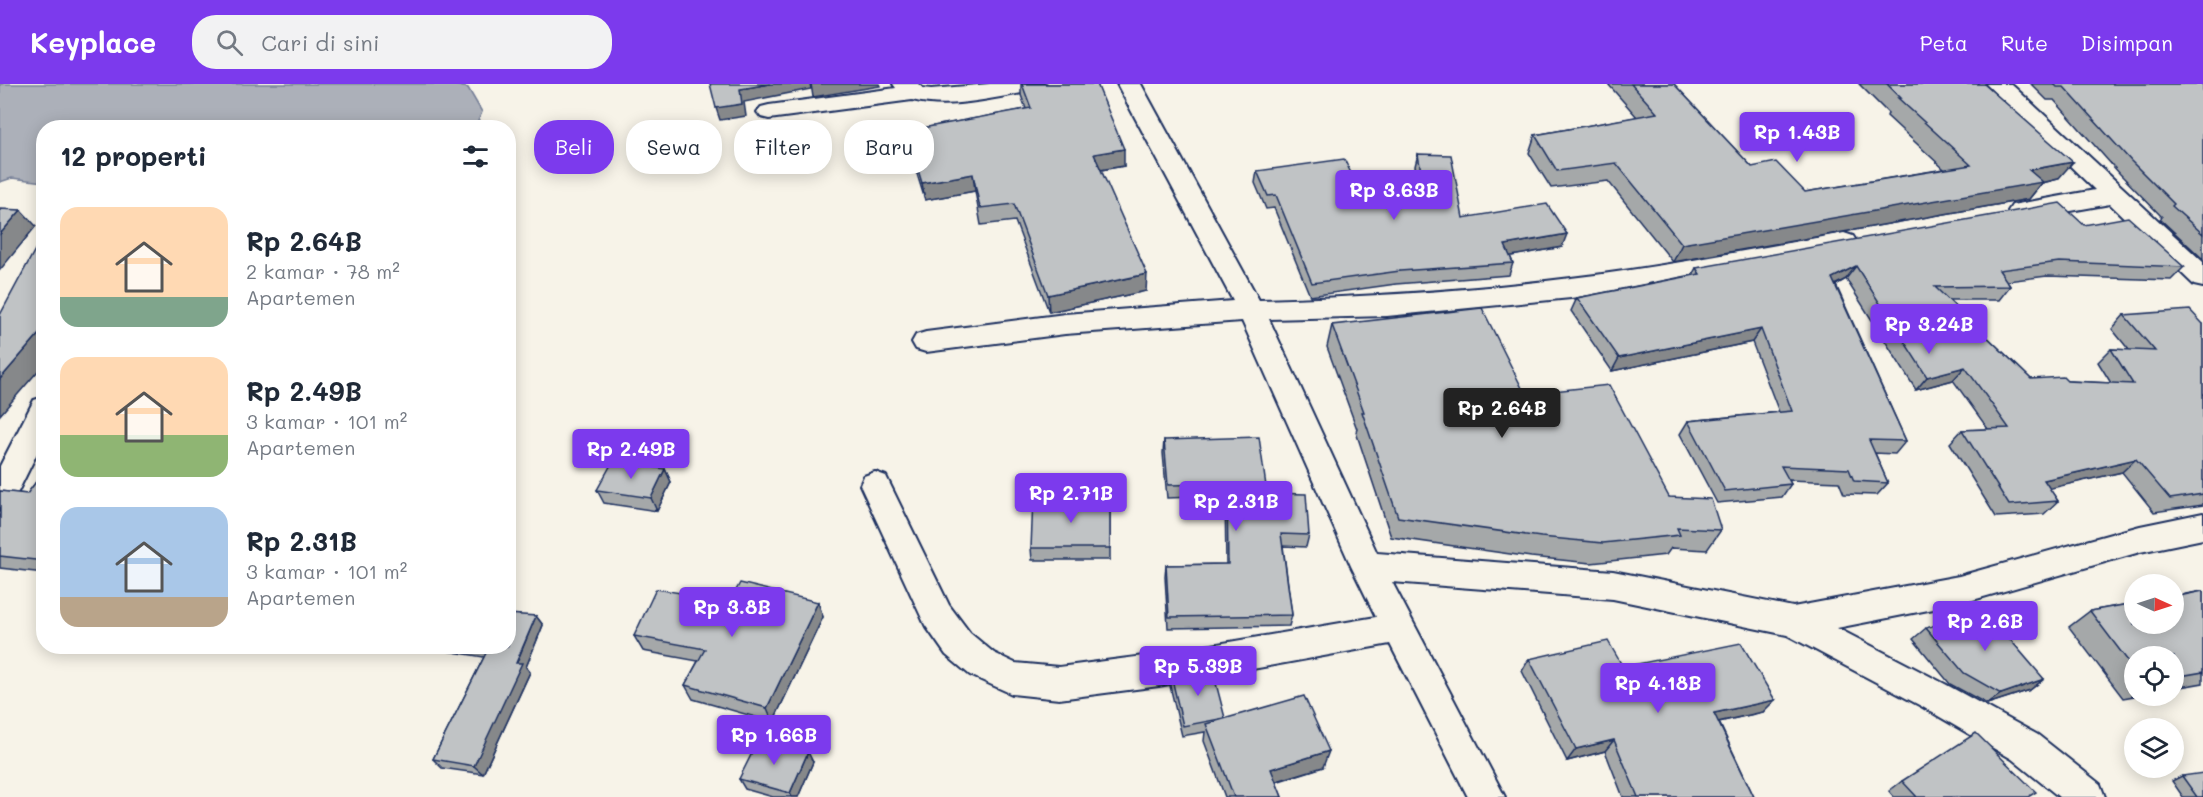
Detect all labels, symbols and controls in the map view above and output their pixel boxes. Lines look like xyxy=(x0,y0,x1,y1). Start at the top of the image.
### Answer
search box xyxy=(192,15,612,69)
text: Keyplace xyxy=(30,24,156,60)
icon: search xyxy=(213,26,246,59)
text: Cari di sini xyxy=(261,28,379,57)
text: Peta xyxy=(1920,29,1968,56)
text: Rute xyxy=(2001,29,2048,56)
text: Disimpan xyxy=(2081,29,2173,56)
pin: Rp 1.43B xyxy=(1735,112,1859,163)
text: Rp 1.43B xyxy=(1754,118,1840,144)
chip: Beli xyxy=(534,120,614,174)
chip: Sewa xyxy=(626,120,722,174)
chip: Filter xyxy=(734,120,832,174)
chip: Baru xyxy=(844,120,934,174)
text: 12 properti xyxy=(60,139,207,173)
icon: filters xyxy=(459,140,492,173)
pin: Rp 3.63B xyxy=(1332,170,1456,221)
text: Rp 3.63B xyxy=(1349,176,1439,202)
text: Rp 2.64B xyxy=(246,224,362,258)
icon: home xyxy=(108,231,180,303)
text: 2 kamar · 78 m² xyxy=(246,258,400,284)
text: Apartemen xyxy=(246,284,355,310)
pin: Rp 3.24B xyxy=(1867,304,1991,355)
text: Rp 3.24B xyxy=(1884,310,1974,336)
text: Rp 2.49B xyxy=(246,374,362,408)
icon: home xyxy=(108,381,180,453)
pin: Rp 2.64B xyxy=(1440,388,1564,439)
text: Rp 2.64B xyxy=(1457,394,1547,420)
text: 3 kamar · 101 m² xyxy=(246,408,407,434)
pin: Rp 2.49B xyxy=(569,429,693,480)
text: Apartemen xyxy=(246,434,355,460)
text: Rp 2.49B xyxy=(586,435,676,461)
pin: Rp 2.71B xyxy=(1009,473,1133,524)
text: Rp 2.71B xyxy=(1029,479,1113,505)
pin: Rp 2.31B xyxy=(1174,481,1298,532)
text: Rp 2.31B xyxy=(1193,487,1279,513)
text: Rp 2.31B xyxy=(246,524,357,558)
icon: home xyxy=(108,531,180,603)
text: 3 kamar · 101 m² xyxy=(246,558,407,584)
north arrow xyxy=(2124,574,2184,634)
map controls xyxy=(2124,574,2184,778)
text: Apartemen xyxy=(246,584,355,610)
pin: Rp 3.8B xyxy=(677,587,787,638)
text: Rp 3.8B xyxy=(693,593,771,619)
pin: Rp 2.6B xyxy=(1930,601,2040,652)
text: Rp 2.6B xyxy=(1947,607,2023,633)
pin: Rp 5.39B xyxy=(1136,646,1260,697)
button: locate xyxy=(2124,646,2184,706)
text: Rp 5.39B xyxy=(1154,652,1242,678)
pin: Rp 4.18B xyxy=(1596,663,1720,714)
text: Rp 4.18B xyxy=(1614,669,1702,695)
pin: Rp 1.66B xyxy=(712,715,836,766)
button: layers xyxy=(2124,718,2184,778)
text: Rp 1.66B xyxy=(731,721,817,747)

